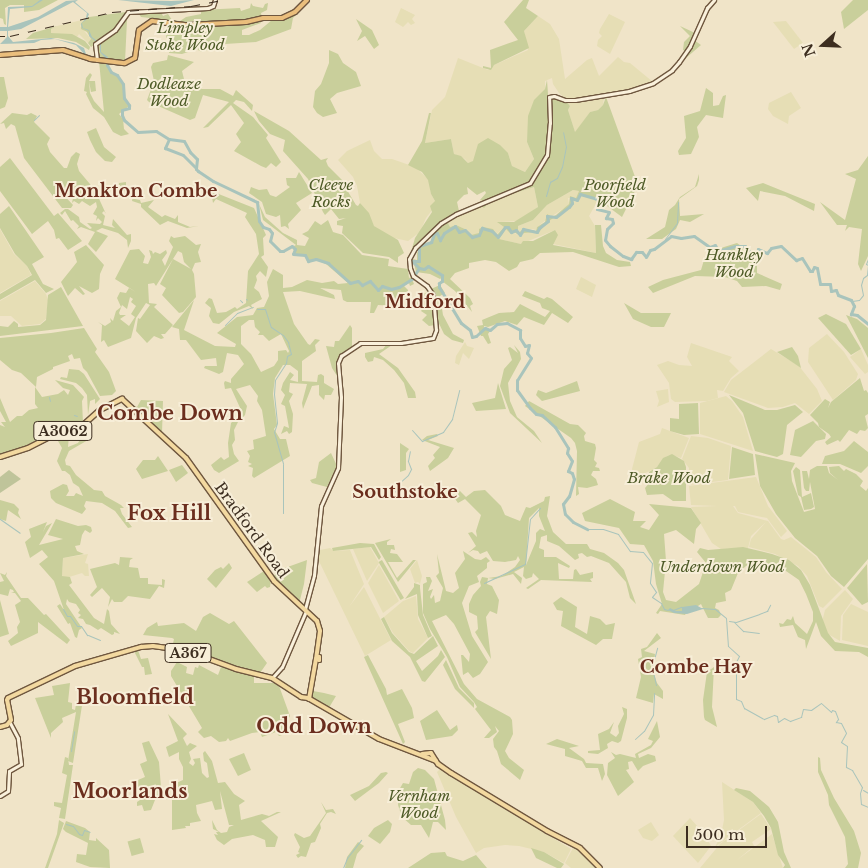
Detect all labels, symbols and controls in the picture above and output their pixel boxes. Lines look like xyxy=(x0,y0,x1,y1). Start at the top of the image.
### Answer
park label: Limpley Stoke Wood xyxy=(145,18,225,53)
north arrow xyxy=(798,20,848,70)
text: N xyxy=(798,41,820,59)
park label: Dodleaze Wood xyxy=(137,74,201,109)
park label: Cleeve Rocks xyxy=(309,175,353,210)
park label: Poorfield Wood xyxy=(584,175,646,210)
district label: Monkton Combe xyxy=(54,180,218,202)
park label: Hankley Wood xyxy=(705,245,763,280)
district label: Midford xyxy=(385,291,465,313)
district label: Combe Down xyxy=(97,401,243,425)
road number: A3062 xyxy=(33,420,93,442)
park label: Brake Wood xyxy=(627,469,711,487)
street label: Bradford Road xyxy=(211,478,293,582)
district label: Southstoke xyxy=(352,481,458,503)
district label: Fox Hill xyxy=(127,501,211,525)
park label: Underdown Wood xyxy=(659,558,785,576)
road number: A367 xyxy=(164,641,212,664)
district label: Combe Hay xyxy=(640,656,752,678)
district label: Bloomfield xyxy=(76,685,194,709)
district label: Odd Down xyxy=(256,714,372,738)
district label: Moorlands xyxy=(72,779,188,803)
park label: Vernham Wood xyxy=(388,786,450,821)
scale bar xyxy=(688,816,769,848)
text: 500 m xyxy=(694,825,744,844)

